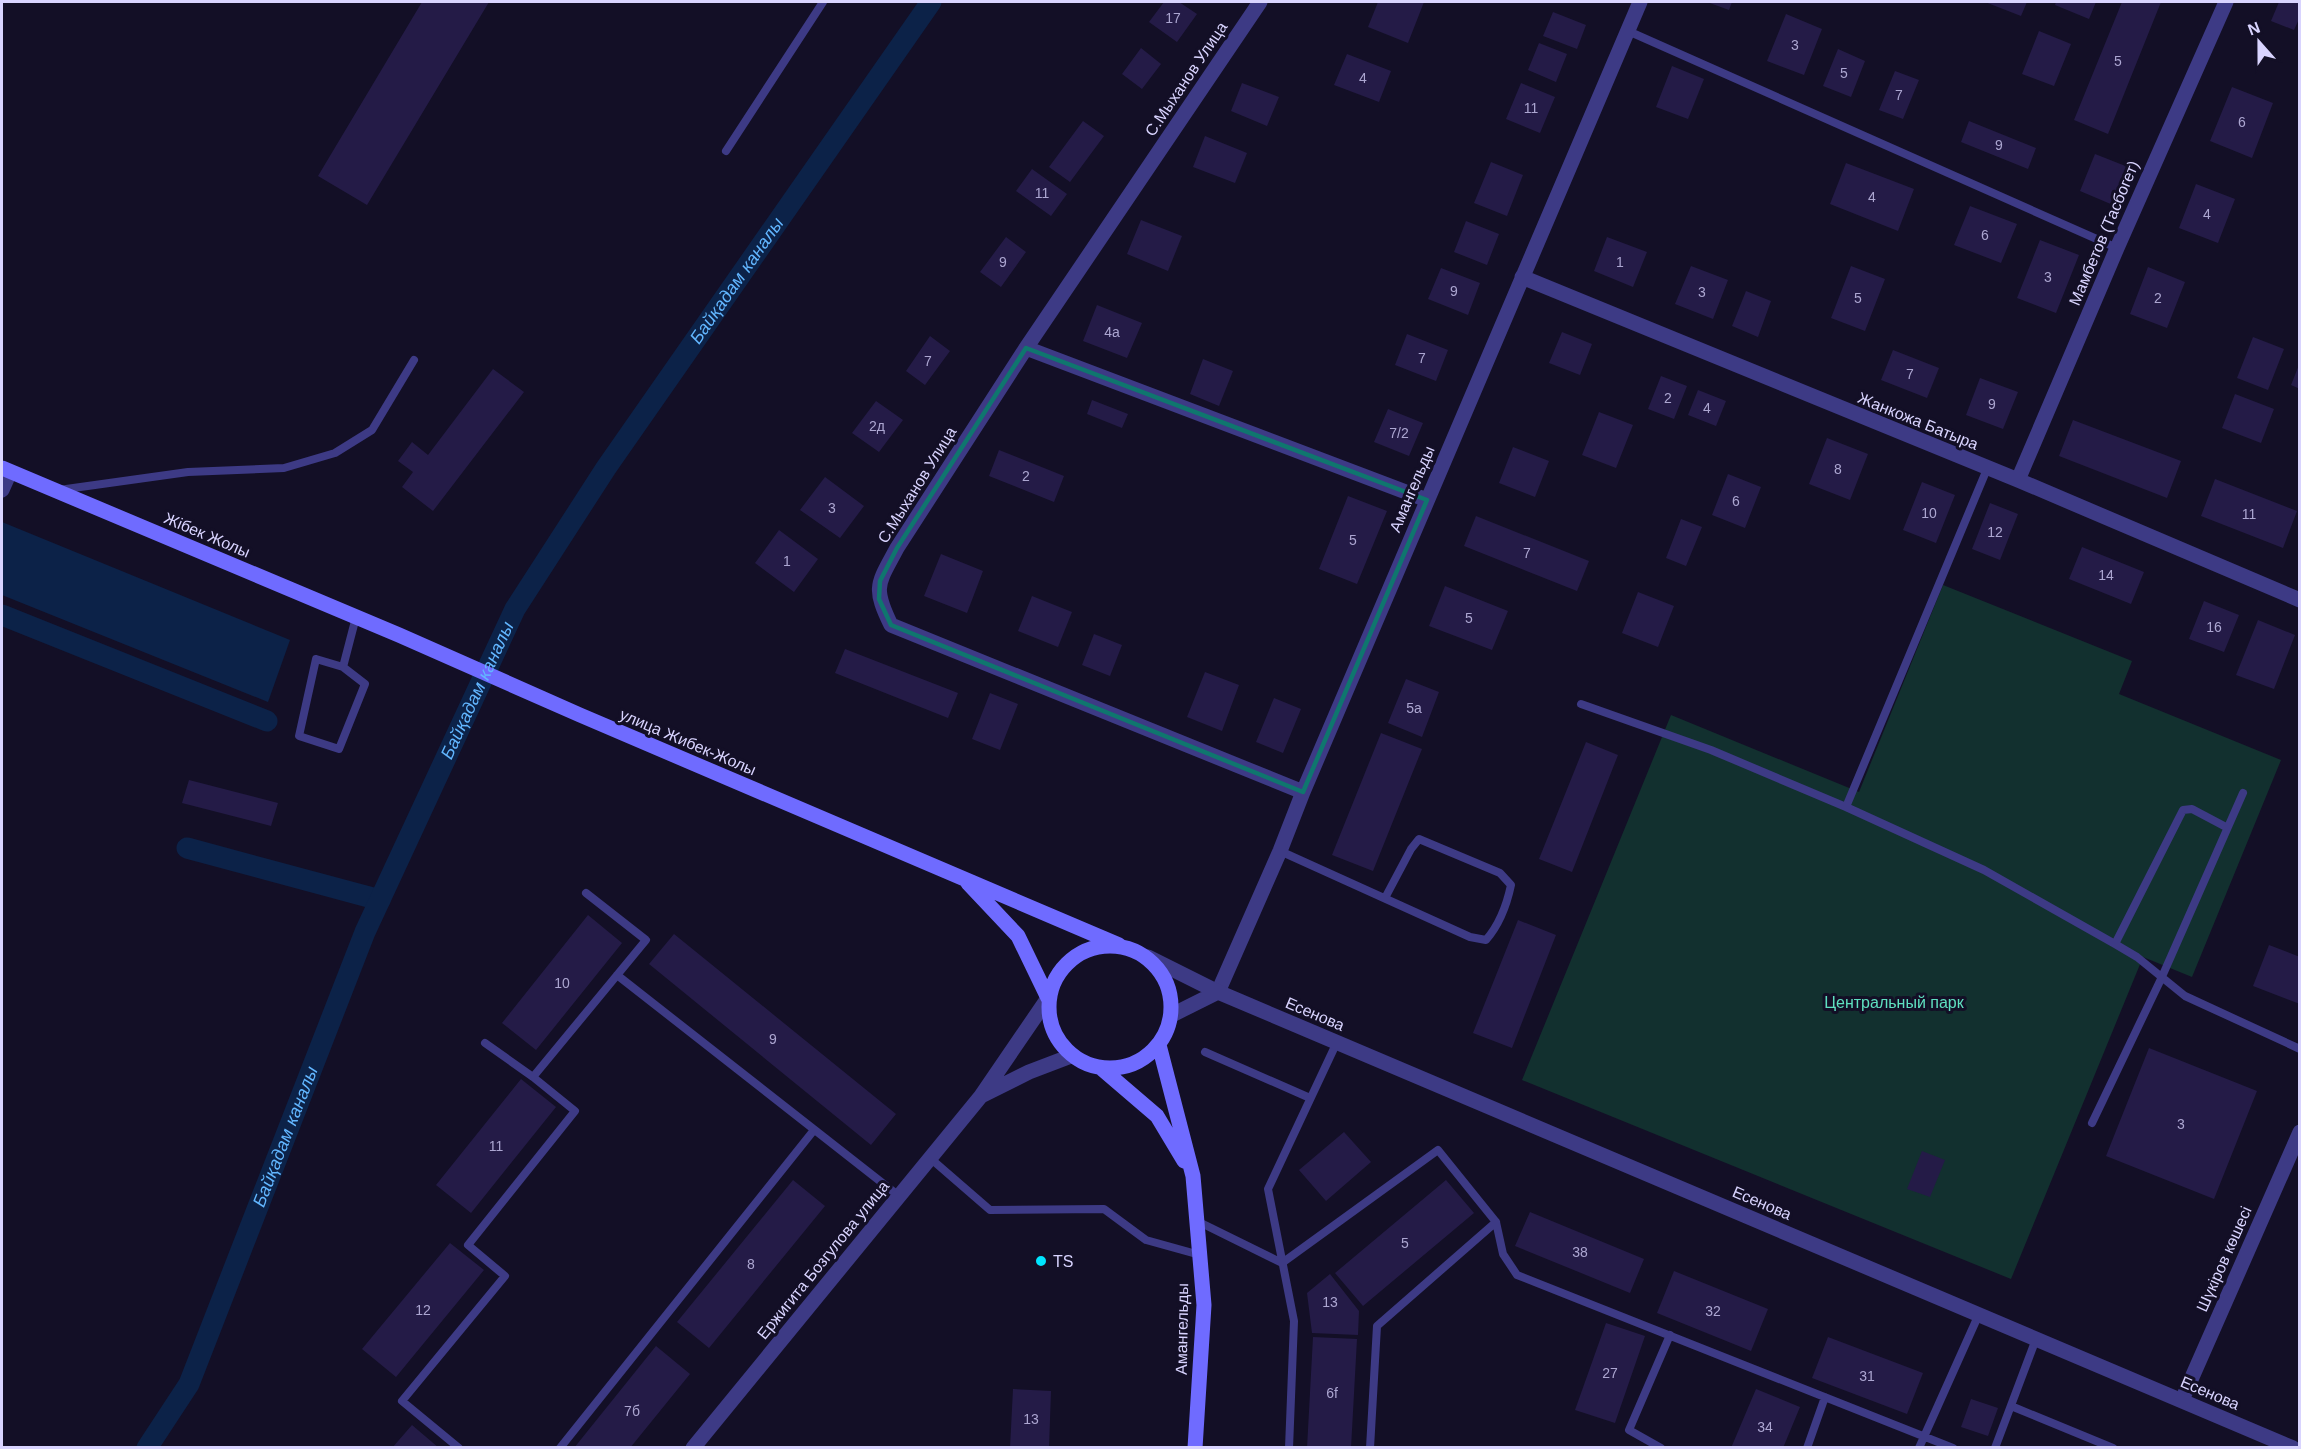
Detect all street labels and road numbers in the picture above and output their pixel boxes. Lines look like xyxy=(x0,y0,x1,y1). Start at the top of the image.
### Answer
street label: С.Мыханов Улица xyxy=(1142,19,1230,139)
street label: Мамбетов (Тасбогет) xyxy=(2066,158,2142,308)
street label: Жанкожа Батыра xyxy=(1855,389,1981,453)
street label: С.Мыханов Улица xyxy=(874,424,960,546)
street label: Амангельды xyxy=(1386,443,1438,535)
street label: Жібек Жолы xyxy=(162,509,252,561)
street label: улица Жибек-Жолы xyxy=(617,706,759,778)
street label: Есенова xyxy=(1283,994,1347,1034)
street label: Ержигита Бозгулова улица xyxy=(754,1177,892,1343)
street label: Есенова xyxy=(1730,1183,1794,1223)
street label: Шүкіров көшесі xyxy=(2193,1204,2255,1314)
street label: Амангельды xyxy=(1173,1283,1191,1375)
street label: Есенова xyxy=(2178,1373,2242,1413)

